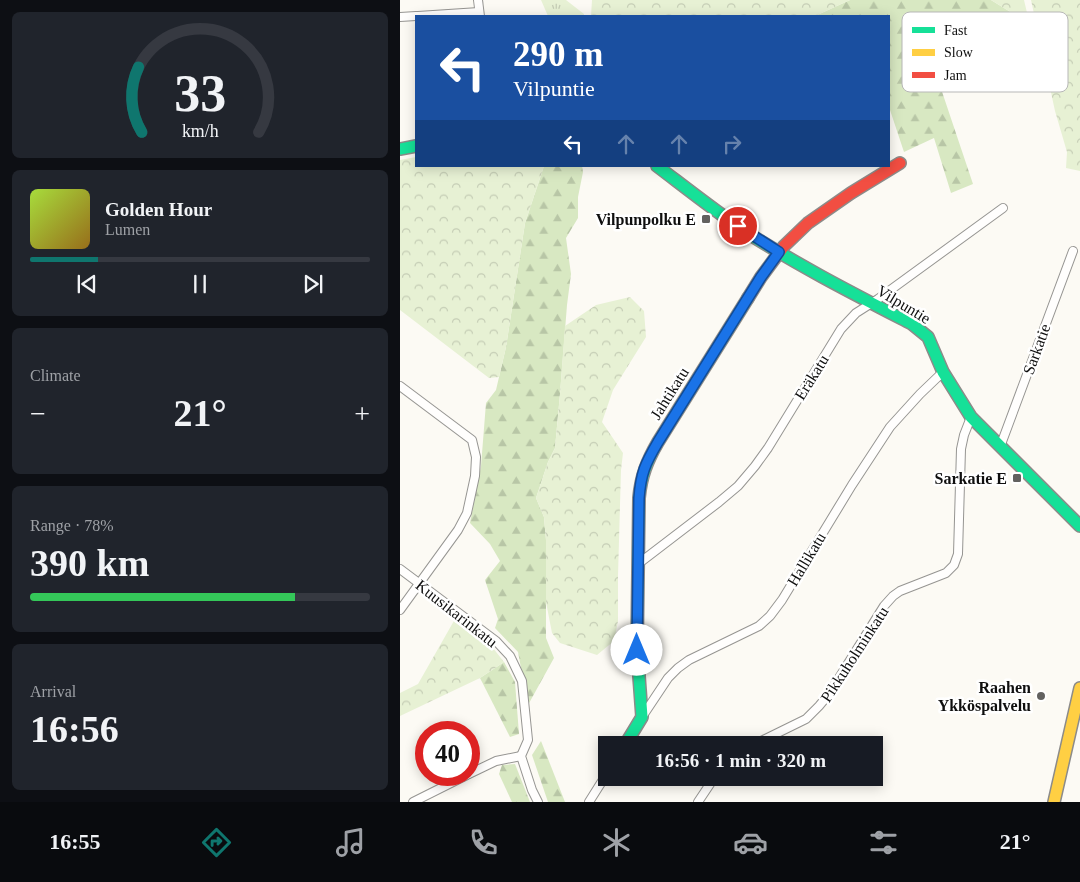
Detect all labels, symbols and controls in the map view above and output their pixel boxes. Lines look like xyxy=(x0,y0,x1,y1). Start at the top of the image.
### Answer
legend xyxy=(902,12,1068,92)
text: Fast xyxy=(944,23,967,38)
icon: left xyxy=(430,35,495,100)
text: 290 m xyxy=(513,35,603,74)
text: Slow xyxy=(944,45,974,60)
text: 33 xyxy=(174,65,226,122)
text: Jam xyxy=(944,68,967,83)
text: Vilpuntie xyxy=(513,76,595,101)
text: km/h xyxy=(182,121,218,141)
icon: left xyxy=(559,130,587,158)
icon: ahead xyxy=(612,130,640,158)
icon: ahead xyxy=(665,130,693,158)
icon: right xyxy=(718,130,746,158)
text: Golden Hour xyxy=(105,199,212,220)
pin xyxy=(717,205,759,247)
place label: Vilpunpolku E xyxy=(596,211,696,229)
icon: arrive xyxy=(724,212,752,240)
marker: Vilpunpolku E xyxy=(700,213,712,225)
text: Lumen xyxy=(105,221,150,238)
icon: previous xyxy=(73,270,101,298)
icon: pause xyxy=(186,270,214,298)
icon: next xyxy=(299,270,327,298)
street label: Vilpuntie xyxy=(873,282,934,328)
street label: Sarkatie xyxy=(1020,322,1053,377)
street label: Eräkatu xyxy=(791,352,832,403)
street label: Jahtikatu xyxy=(647,364,692,422)
text: Climate xyxy=(30,367,81,384)
text: 21° xyxy=(173,392,227,434)
text: − xyxy=(30,398,46,429)
text: + xyxy=(354,398,370,429)
place label: Sarkatie E xyxy=(935,470,1007,487)
marker: Sarkatie E xyxy=(1011,472,1023,484)
text: Range · 78% xyxy=(30,517,114,534)
street label: Hallikatu xyxy=(784,529,829,589)
text: 390 km xyxy=(30,542,149,584)
street label: Kuusikarinkatu xyxy=(413,576,501,650)
street label: Pikkuholminkatu xyxy=(817,603,892,705)
position arrow xyxy=(610,623,662,675)
place label: Raahen Ykköspalvelu xyxy=(938,679,1031,715)
text: Arrival xyxy=(30,683,76,700)
marker: Raahen Ykköspalvelu xyxy=(1035,690,1047,702)
text: 16:56 xyxy=(30,708,119,750)
speed limit sign: 40 xyxy=(415,721,480,786)
text: 16:56 · 1 min · 320 m xyxy=(655,750,826,771)
icon: directions xyxy=(199,825,234,860)
icon: music xyxy=(333,825,368,860)
icon: phone xyxy=(466,825,501,860)
icon: climate xyxy=(599,825,634,860)
icon: car xyxy=(733,825,768,860)
icon: filters xyxy=(866,825,901,860)
text: 16:55 xyxy=(49,829,101,854)
text: 21° xyxy=(1000,829,1031,854)

